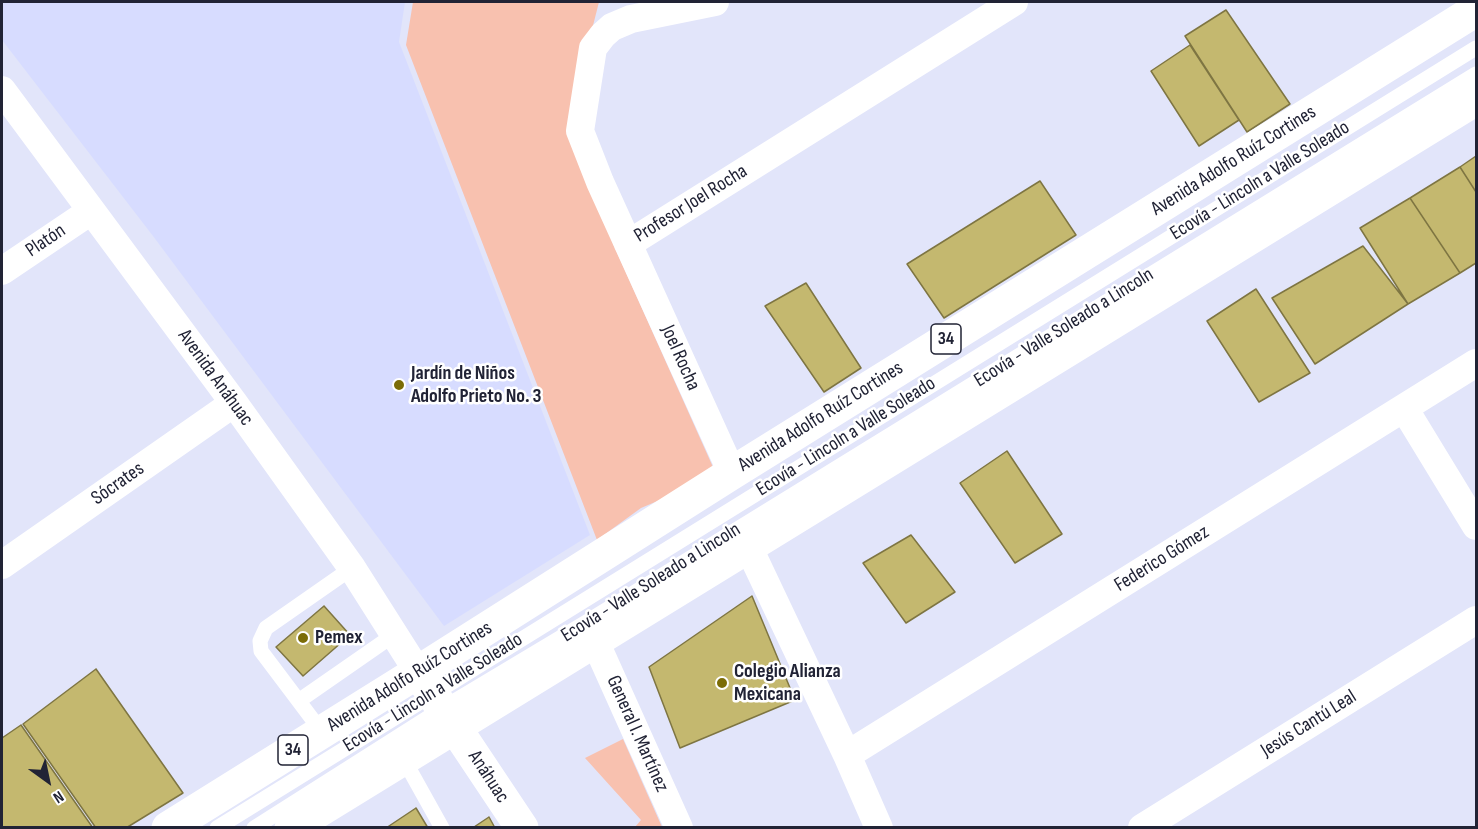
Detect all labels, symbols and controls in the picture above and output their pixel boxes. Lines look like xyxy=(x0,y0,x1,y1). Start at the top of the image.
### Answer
street label: Avenida Adolfo Ruíz Cortines xyxy=(1147,100,1321,222)
street label: Ecovía - Lincoln a Valle Soleado xyxy=(1166,116,1354,246)
street label: Profesor Joel Rocha xyxy=(630,160,752,248)
street label: Platón xyxy=(22,219,70,263)
street label: Ecovía - Valle Soleado a Lincoln xyxy=(970,263,1158,393)
street label: Joel Rocha xyxy=(655,322,705,394)
road number: 34 xyxy=(931,324,961,354)
street label: Avenida Anáhuac xyxy=(172,325,258,431)
street label: Avenida Adolfo Ruíz Cortines xyxy=(734,356,908,478)
place label: Jardín de Niños Adolfo Prieto No. 3 xyxy=(411,362,542,409)
street label: Ecovía - Lincoln a Valle Soleado xyxy=(752,372,940,502)
marker: Jardín de Niños Adolfo Prieto No. 3 xyxy=(392,378,406,392)
street label: Sócrates xyxy=(87,457,149,511)
street label: Ecovía - Valle Soleado a Lincoln xyxy=(557,518,745,648)
street label: Federico Gómez xyxy=(1110,520,1214,598)
street label: Avenida Adolfo Ruíz Cortines xyxy=(323,616,497,738)
place label: Pemex xyxy=(315,626,362,650)
street label: Ecovía - Lincoln a Valle Soleado xyxy=(339,628,527,758)
marker: Pemex xyxy=(296,631,310,645)
place label: Colegio Alianza Mexicana xyxy=(734,660,841,707)
street label: General I. Martínez xyxy=(601,672,673,796)
marker: Colegio Alianza Mexicana xyxy=(715,676,729,690)
street label: Jesús Cantú Leal xyxy=(1257,685,1361,763)
road number: 34 xyxy=(278,735,308,765)
street label: Anáhuac xyxy=(462,746,514,808)
north arrow xyxy=(18,751,78,811)
text: N xyxy=(49,786,67,807)

